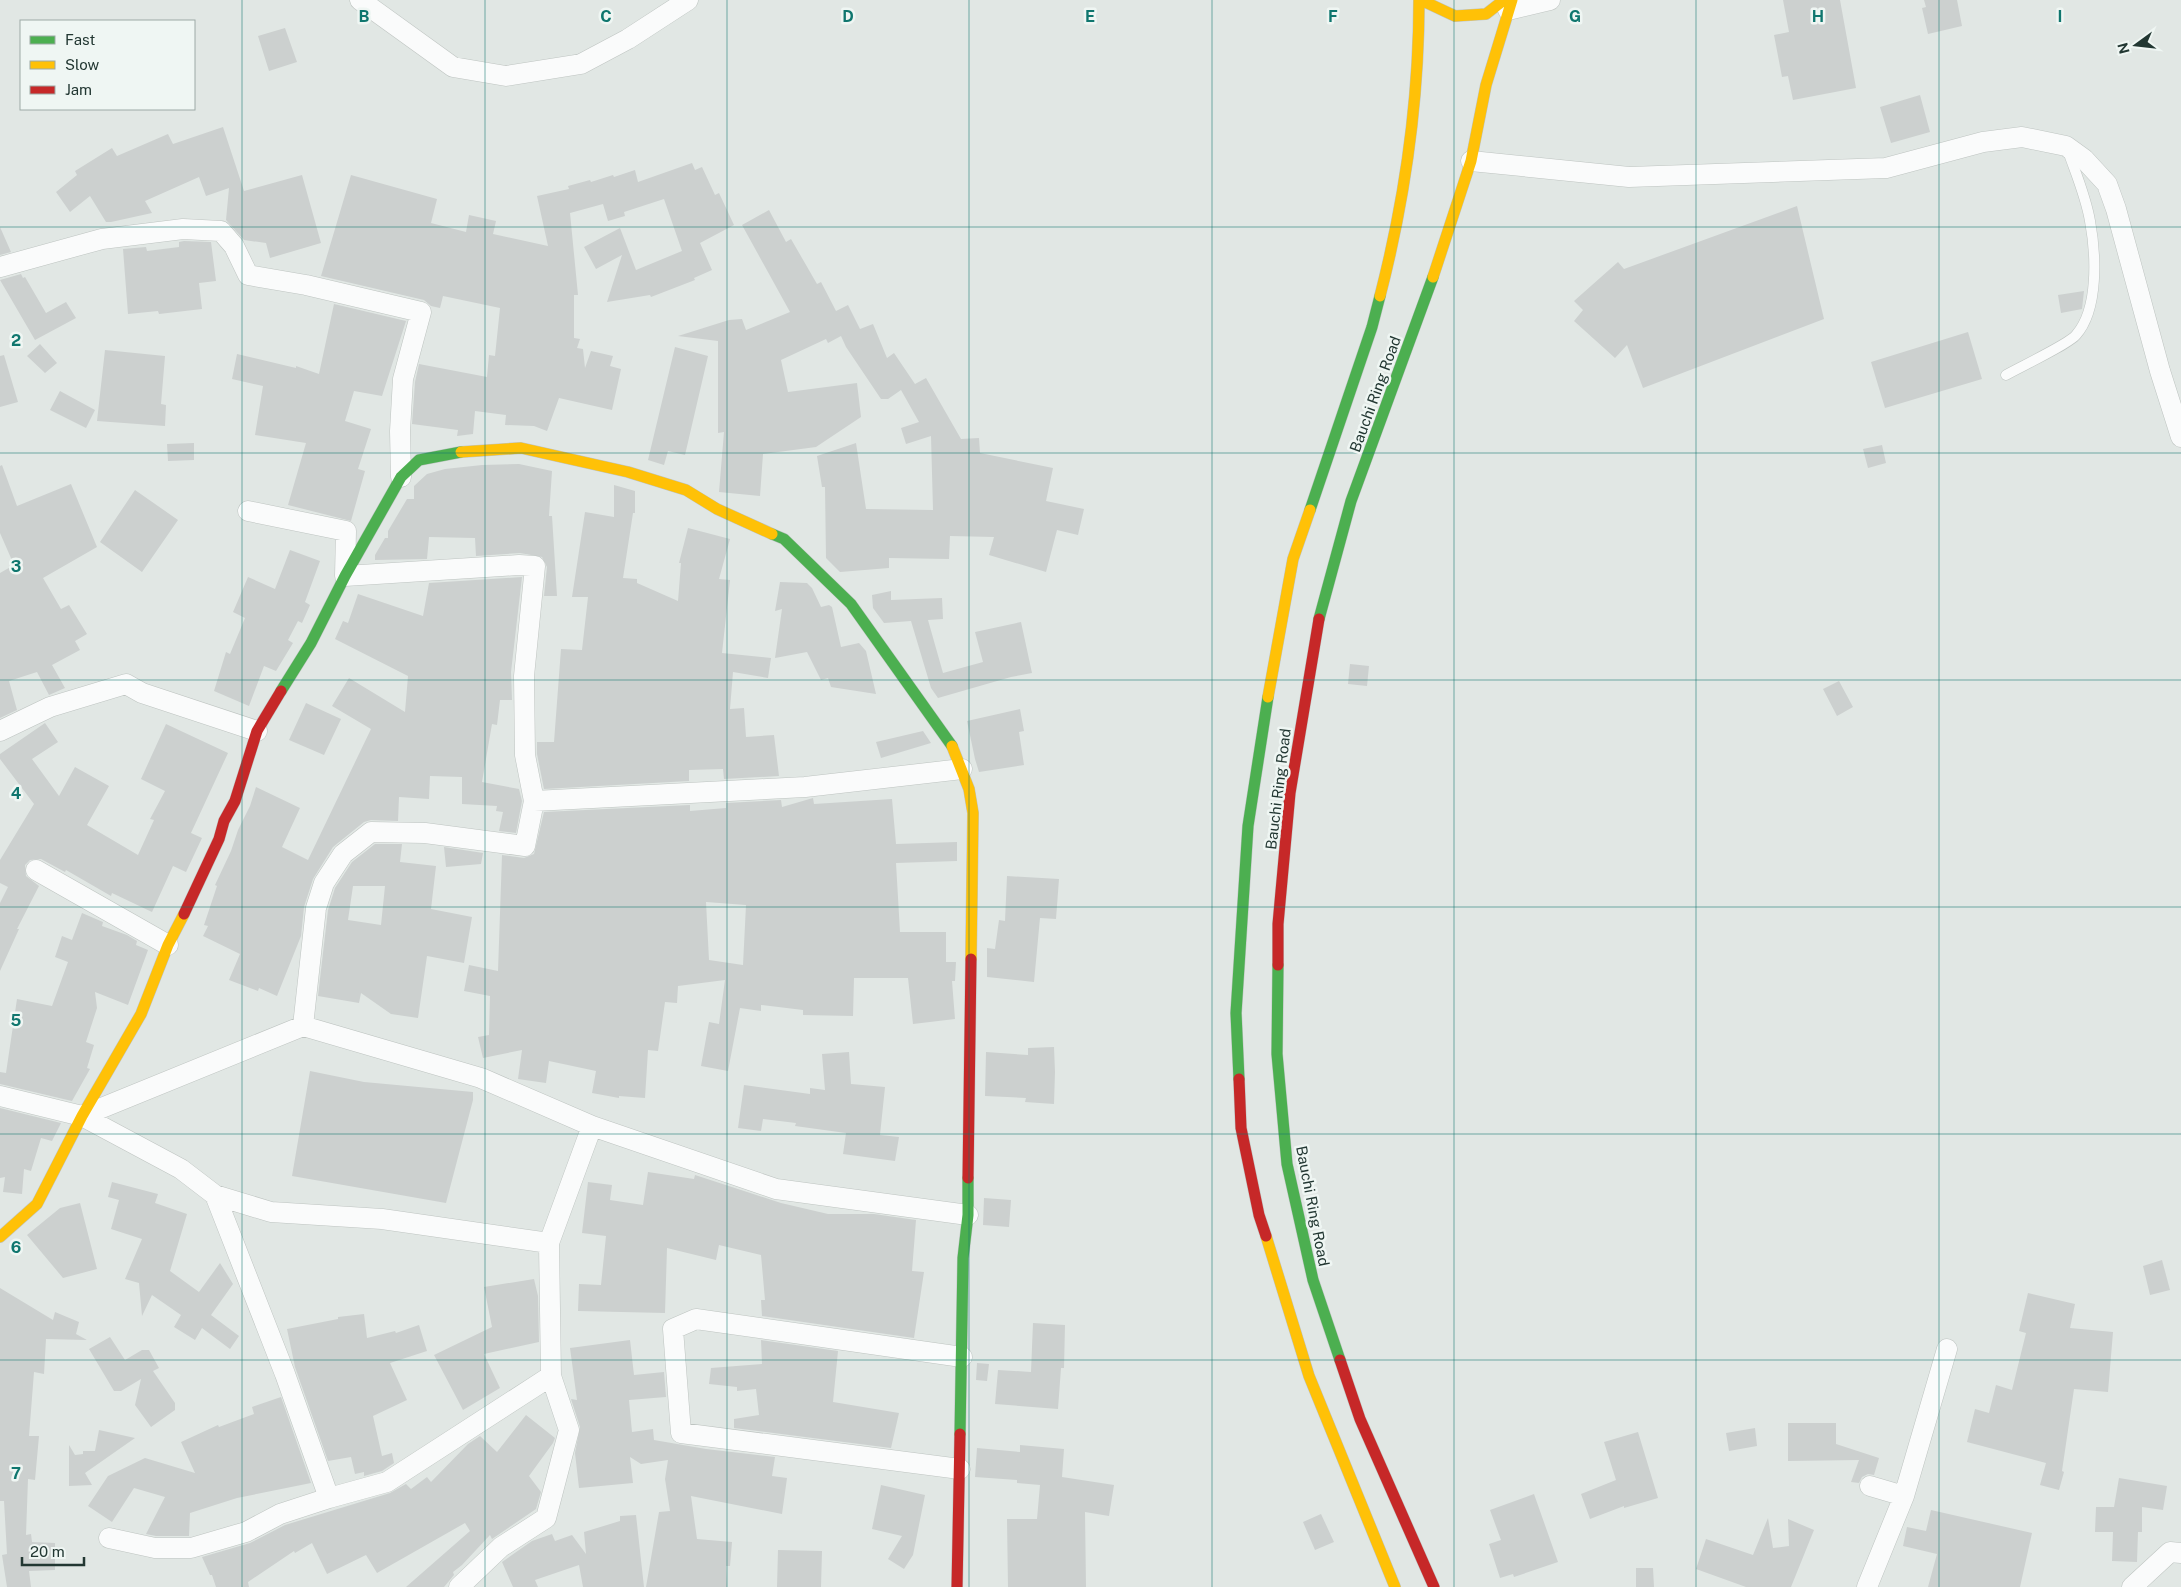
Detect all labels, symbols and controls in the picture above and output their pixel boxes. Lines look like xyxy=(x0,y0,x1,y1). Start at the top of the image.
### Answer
text: B xyxy=(359,7,370,26)
text: C xyxy=(600,7,612,26)
text: D xyxy=(842,7,854,26)
text: E xyxy=(1085,7,1095,26)
text: F xyxy=(1328,7,1338,26)
text: G xyxy=(1569,7,1581,26)
text: H xyxy=(1812,7,1824,26)
text: I xyxy=(2058,7,2062,26)
legend xyxy=(20,20,195,110)
north arrow xyxy=(2111,20,2161,70)
text: Fast xyxy=(65,31,95,48)
text: N xyxy=(2114,41,2133,56)
text: Slow xyxy=(65,56,100,73)
text: Jam xyxy=(65,81,92,98)
text: 2 xyxy=(11,331,21,350)
street label: Bauchi Ring Road xyxy=(1346,334,1404,454)
text: 3 xyxy=(11,557,21,576)
street label: Bauchi Ring Road xyxy=(1262,727,1294,851)
text: 4 xyxy=(11,784,22,803)
text: 5 xyxy=(11,1011,22,1030)
street label: Bauchi Ring Road xyxy=(1293,1144,1333,1268)
text: 6 xyxy=(11,1238,21,1257)
text: 7 xyxy=(11,1464,21,1483)
scale bar xyxy=(22,1534,85,1566)
text: 20 m xyxy=(30,1543,65,1560)

